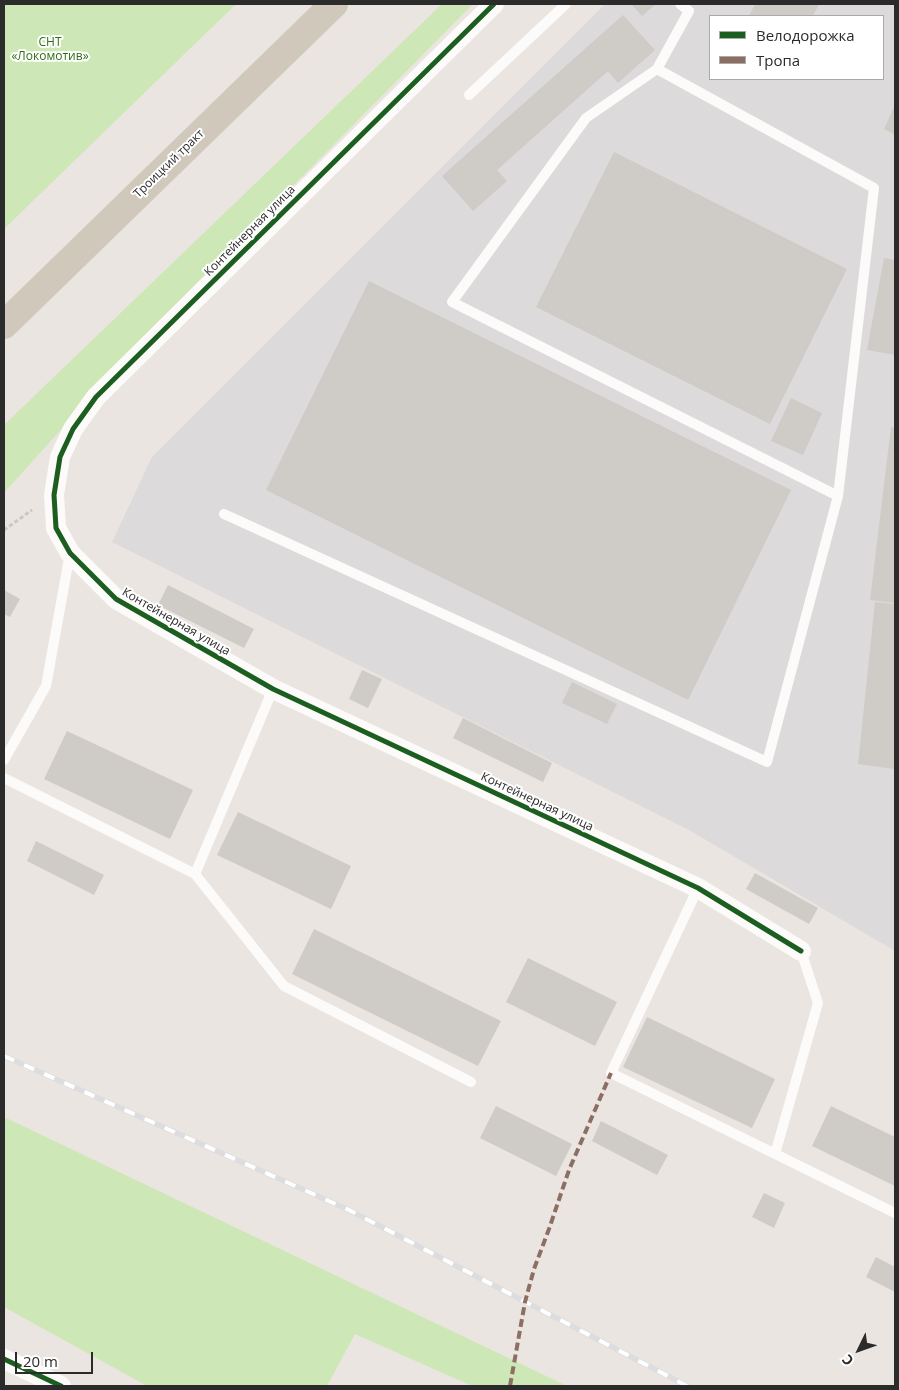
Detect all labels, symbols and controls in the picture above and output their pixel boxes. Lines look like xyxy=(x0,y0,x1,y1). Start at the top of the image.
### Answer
legend xyxy=(709,15,884,80)
text: Велодорожка xyxy=(756,25,855,45)
park label: СНТ «Локомотив» xyxy=(11,36,89,64)
text: Тропа xyxy=(756,50,800,70)
street label: Троицкий тракт xyxy=(131,127,207,201)
street label: Контейнерная улица xyxy=(202,183,298,279)
street label: Контейнерная улица xyxy=(119,585,233,659)
street label: Контейнерная улица xyxy=(478,770,596,834)
north arrow xyxy=(834,1325,884,1375)
scale bar xyxy=(18,1342,95,1374)
text: 20 m xyxy=(23,1351,58,1371)
text: С xyxy=(837,1351,858,1370)

